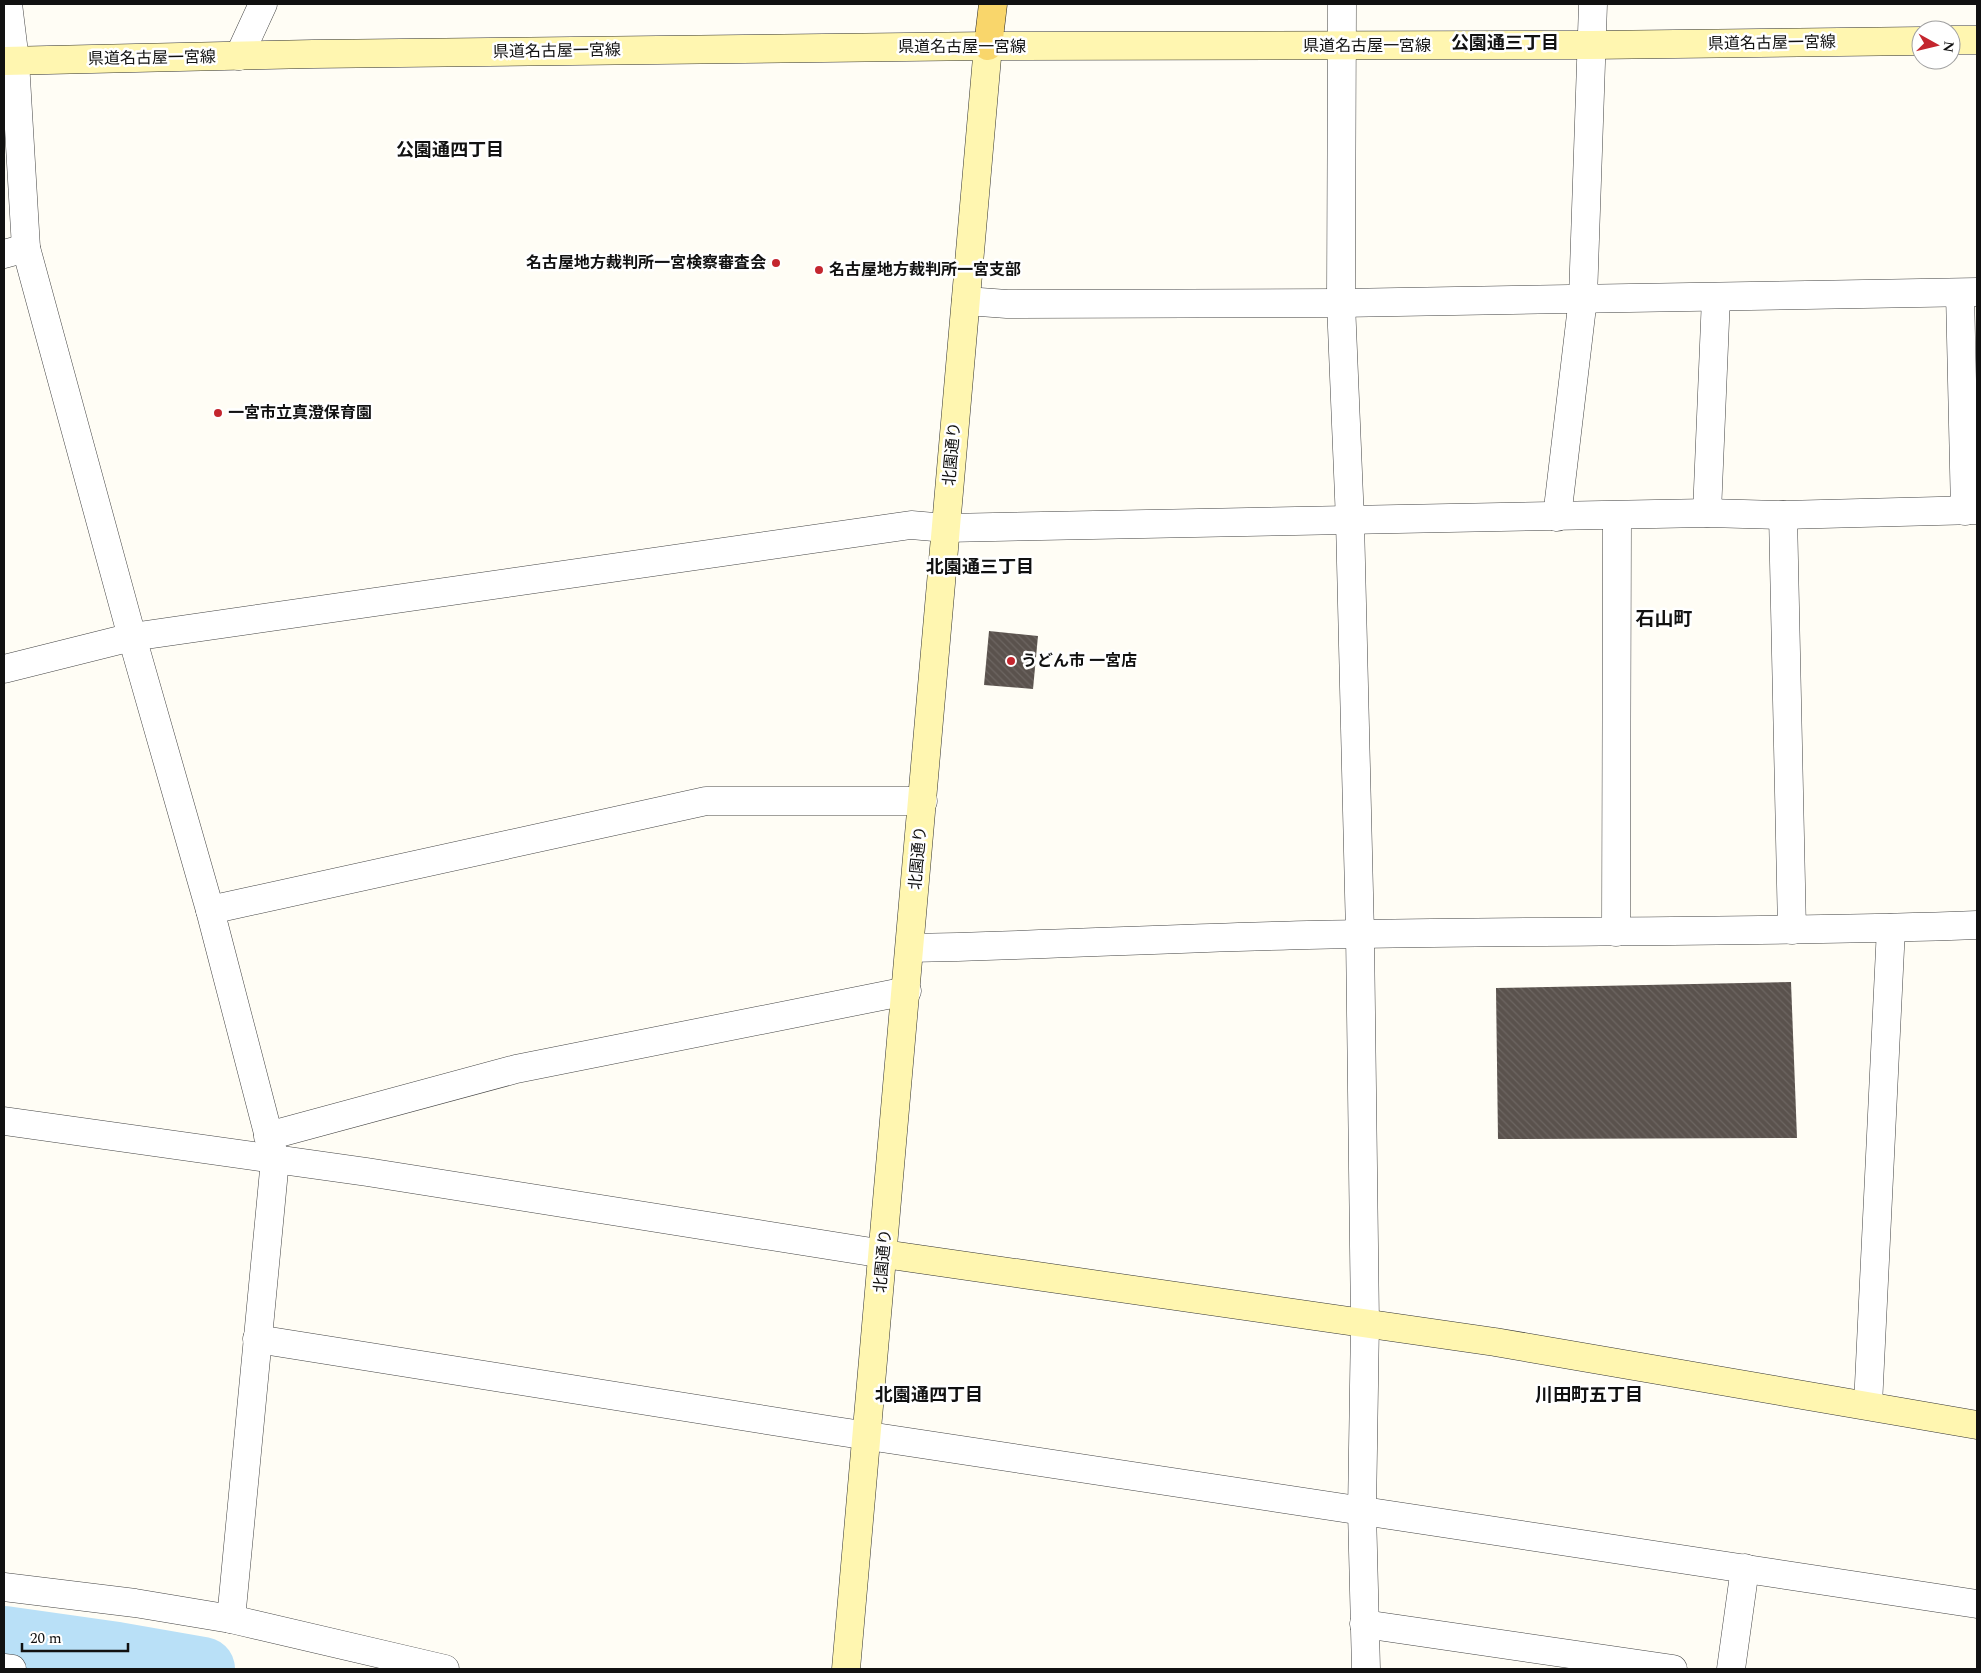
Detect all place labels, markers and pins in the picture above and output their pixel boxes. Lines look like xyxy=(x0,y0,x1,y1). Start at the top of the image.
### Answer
place label: 名古屋地方裁判所一宮検察審査会 xyxy=(526,251,766,275)
marker: 名古屋地方裁判所一宮検察審査会 xyxy=(770,257,782,269)
place label: 名古屋地方裁判所一宮支部 xyxy=(829,258,1021,282)
marker: 名古屋地方裁判所一宮支部 xyxy=(813,264,825,276)
place label: 一宮市立真澄保育園 xyxy=(228,401,372,425)
marker: 一宮市立真澄保育園 xyxy=(212,407,224,419)
place label: うどん市 一宮店 xyxy=(1021,649,1137,673)
marker: うどん市 一宮店 xyxy=(1005,655,1017,667)

